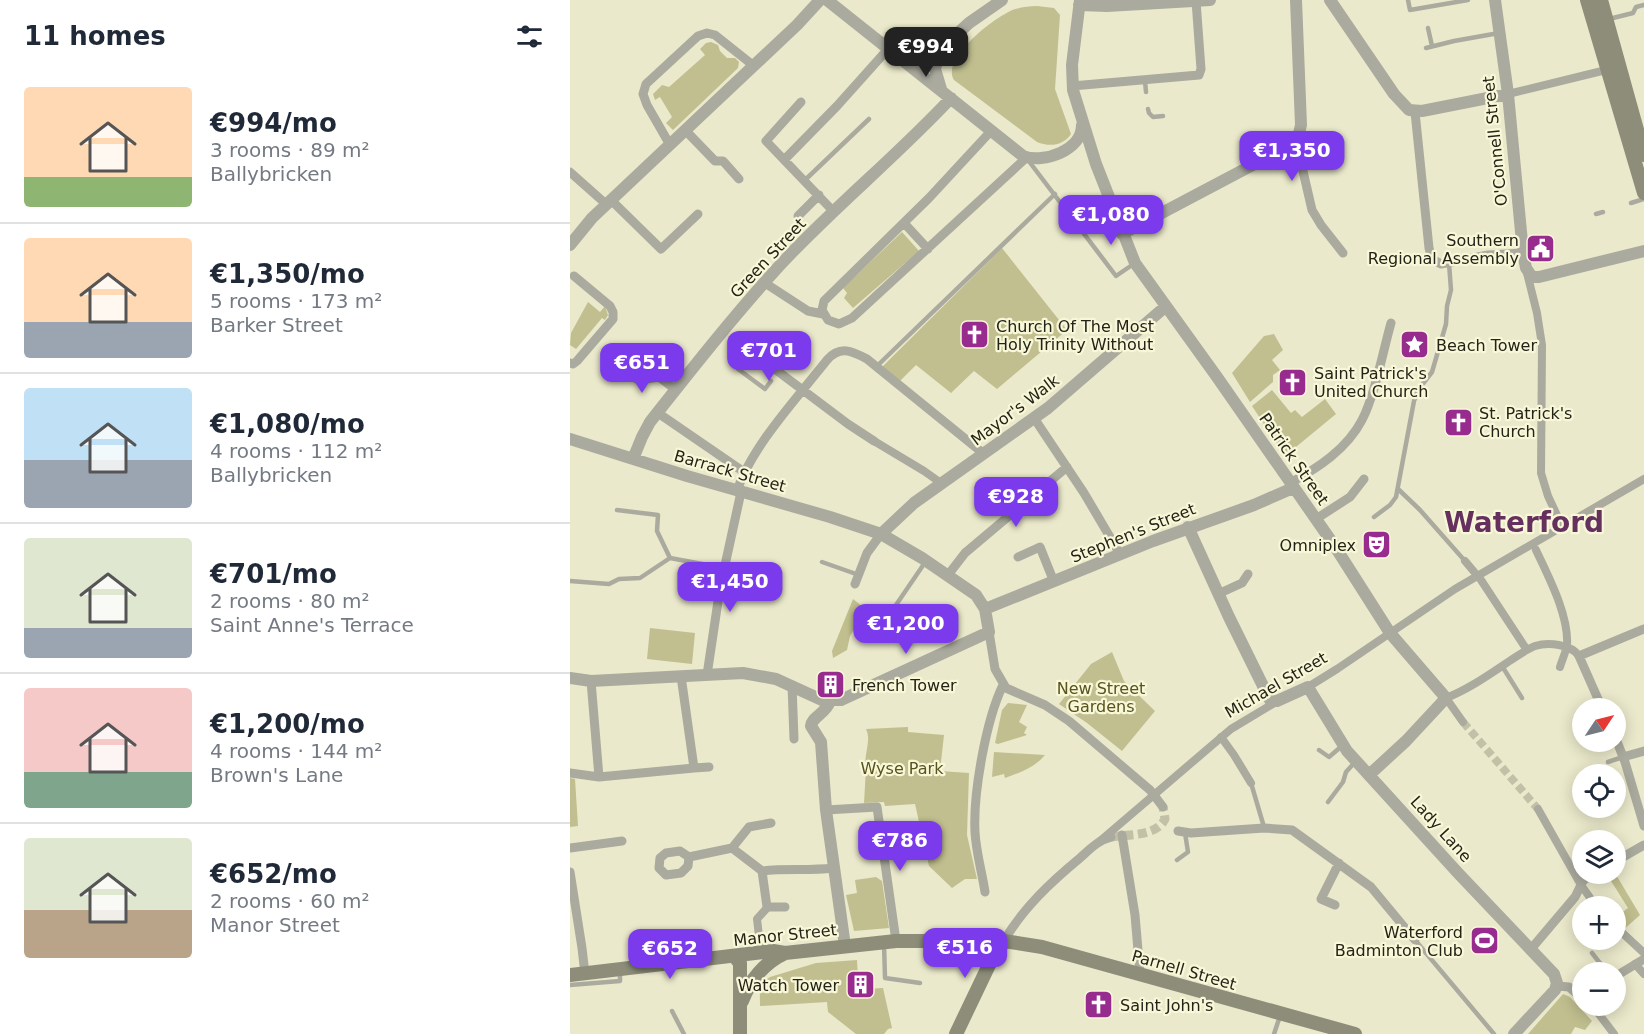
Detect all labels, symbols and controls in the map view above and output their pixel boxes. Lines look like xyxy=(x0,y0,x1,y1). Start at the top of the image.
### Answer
icon: filters xyxy=(513,20,546,53)
text: 11 homes xyxy=(24,21,166,51)
pin: €994 xyxy=(890,27,962,78)
text: €994 xyxy=(898,34,954,58)
street label: O'Connell Street xyxy=(1479,75,1511,207)
text: €994/mo xyxy=(210,108,337,138)
icon: home xyxy=(72,111,144,183)
pin: €1,350 xyxy=(1243,131,1341,182)
text: 3 rooms · 89 m² xyxy=(210,138,370,162)
text: €1,350 xyxy=(1253,138,1331,162)
text: Ballybricken xyxy=(210,162,332,186)
pin: €1,080 xyxy=(1062,195,1160,246)
text: €1,080 xyxy=(1072,202,1150,226)
street label: Green Street xyxy=(726,214,810,302)
place label: Southern Regional Assembly xyxy=(1368,231,1519,268)
public building icon: Southern Regional Assembly xyxy=(1524,233,1556,265)
text: €1,350/mo xyxy=(210,259,365,289)
icon: home xyxy=(72,262,144,334)
text: 5 rooms · 173 m² xyxy=(210,289,382,313)
text: Barker Street xyxy=(210,313,343,337)
place label: Church Of The Most Holy Trinity Without xyxy=(996,317,1154,354)
church icon: Church Of The Most Holy Trinity Without xyxy=(959,319,991,351)
place icon: Beach Tower xyxy=(1399,329,1431,361)
pin: €701 xyxy=(733,331,805,382)
place label: Beach Tower xyxy=(1436,336,1537,355)
text: €701 xyxy=(741,338,797,362)
pin: €651 xyxy=(606,343,678,394)
text: €651 xyxy=(614,350,670,374)
place label: Saint Patrick's United Church xyxy=(1314,364,1428,401)
church icon: Saint Patrick's United Church xyxy=(1277,366,1309,398)
street label: Mayor's Walk xyxy=(967,370,1063,449)
place label: St. Patrick's Church xyxy=(1479,404,1572,441)
church icon: St. Patrick's Church xyxy=(1442,406,1474,438)
text: €1,080/mo xyxy=(210,409,365,439)
street label: Patrick Street xyxy=(1255,409,1333,509)
icon: home xyxy=(72,412,144,484)
text: 4 rooms · 112 m² xyxy=(210,439,382,463)
street label: Barrack Street xyxy=(672,446,788,496)
text: Ballybricken xyxy=(210,463,332,487)
pin: €928 xyxy=(980,477,1052,528)
text: €928 xyxy=(988,484,1044,508)
street label: Stephen's Street xyxy=(1068,499,1198,567)
district label: Waterford xyxy=(1444,506,1604,539)
theatre icon: Omniplex xyxy=(1361,529,1393,561)
place label: Omniplex xyxy=(1280,536,1356,555)
text: €701/mo xyxy=(210,559,337,589)
icon: home xyxy=(72,562,144,634)
pin: €1,450 xyxy=(681,562,779,613)
text: €1,450 xyxy=(691,569,769,593)
text: 2 rooms · 80 m² xyxy=(210,589,370,613)
pin: €1,200 xyxy=(857,604,955,655)
text: €1,200 xyxy=(867,611,945,635)
text: Saint Anne's Terrace xyxy=(210,613,414,637)
street label: Michael Street xyxy=(1221,648,1331,722)
building icon: French Tower xyxy=(815,669,847,701)
place label: French Tower xyxy=(852,676,957,695)
park label: New Street Gardens xyxy=(1057,679,1145,716)
north arrow xyxy=(1572,698,1626,752)
map controls xyxy=(1572,698,1626,1016)
text: €1,200/mo xyxy=(210,709,365,739)
icon: home xyxy=(72,712,144,784)
text: 4 rooms · 144 m² xyxy=(210,739,382,763)
park label: Wyse Park xyxy=(861,759,944,778)
text: Brown's Lane xyxy=(210,763,343,787)
button: locate xyxy=(1572,764,1626,818)
street label: Lady Lane xyxy=(1406,792,1476,866)
pin: €786 xyxy=(864,821,936,872)
text: €786 xyxy=(872,828,928,852)
button: layers xyxy=(1572,830,1626,884)
text: €652/mo xyxy=(210,859,337,889)
icon: home xyxy=(72,862,144,934)
text: 2 rooms · 60 m² xyxy=(210,889,370,913)
button: + xyxy=(1572,896,1626,950)
text: Manor Street xyxy=(210,913,340,937)
street label: Manor Street xyxy=(732,920,838,950)
place label: Waterford Badminton Club xyxy=(1335,923,1463,960)
sports icon: Waterford Badminton Club xyxy=(1468,925,1500,957)
pin: €516 xyxy=(929,928,1001,979)
pin: €652 xyxy=(634,929,706,980)
text: €516 xyxy=(937,935,993,959)
text: €652 xyxy=(642,936,698,960)
street label: Parnell Street xyxy=(1130,946,1238,994)
button: − xyxy=(1572,962,1626,1016)
building icon: Watch Tower xyxy=(844,969,876,1001)
place label: Watch Tower xyxy=(738,976,839,995)
church icon: Saint John's xyxy=(1083,989,1115,1021)
place label: Saint John's xyxy=(1120,996,1213,1015)

